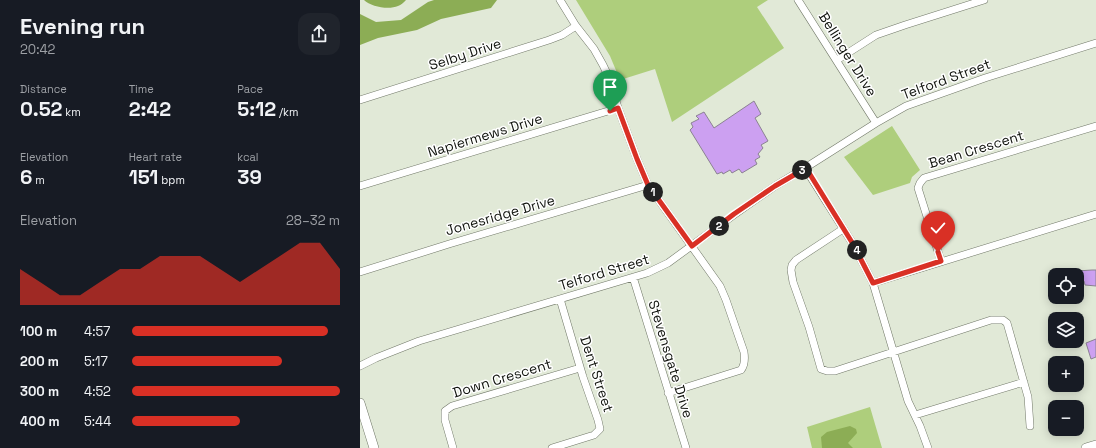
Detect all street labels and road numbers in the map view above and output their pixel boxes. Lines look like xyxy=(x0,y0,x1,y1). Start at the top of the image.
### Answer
street label: Bellinger Drive xyxy=(815,8,881,100)
street label: Selby Drive xyxy=(427,34,503,74)
street label: Telford Street xyxy=(899,55,993,103)
street label: Napiermews Drive xyxy=(425,109,545,161)
street label: Bean Crescent xyxy=(926,126,1026,172)
street label: Jonesridge Drive xyxy=(443,191,557,239)
street label: Telford Street xyxy=(557,250,651,294)
street label: Stevensgate Drive xyxy=(644,298,698,420)
street label: Dent Street xyxy=(576,334,618,414)
street label: Down Crescent xyxy=(450,354,554,402)

